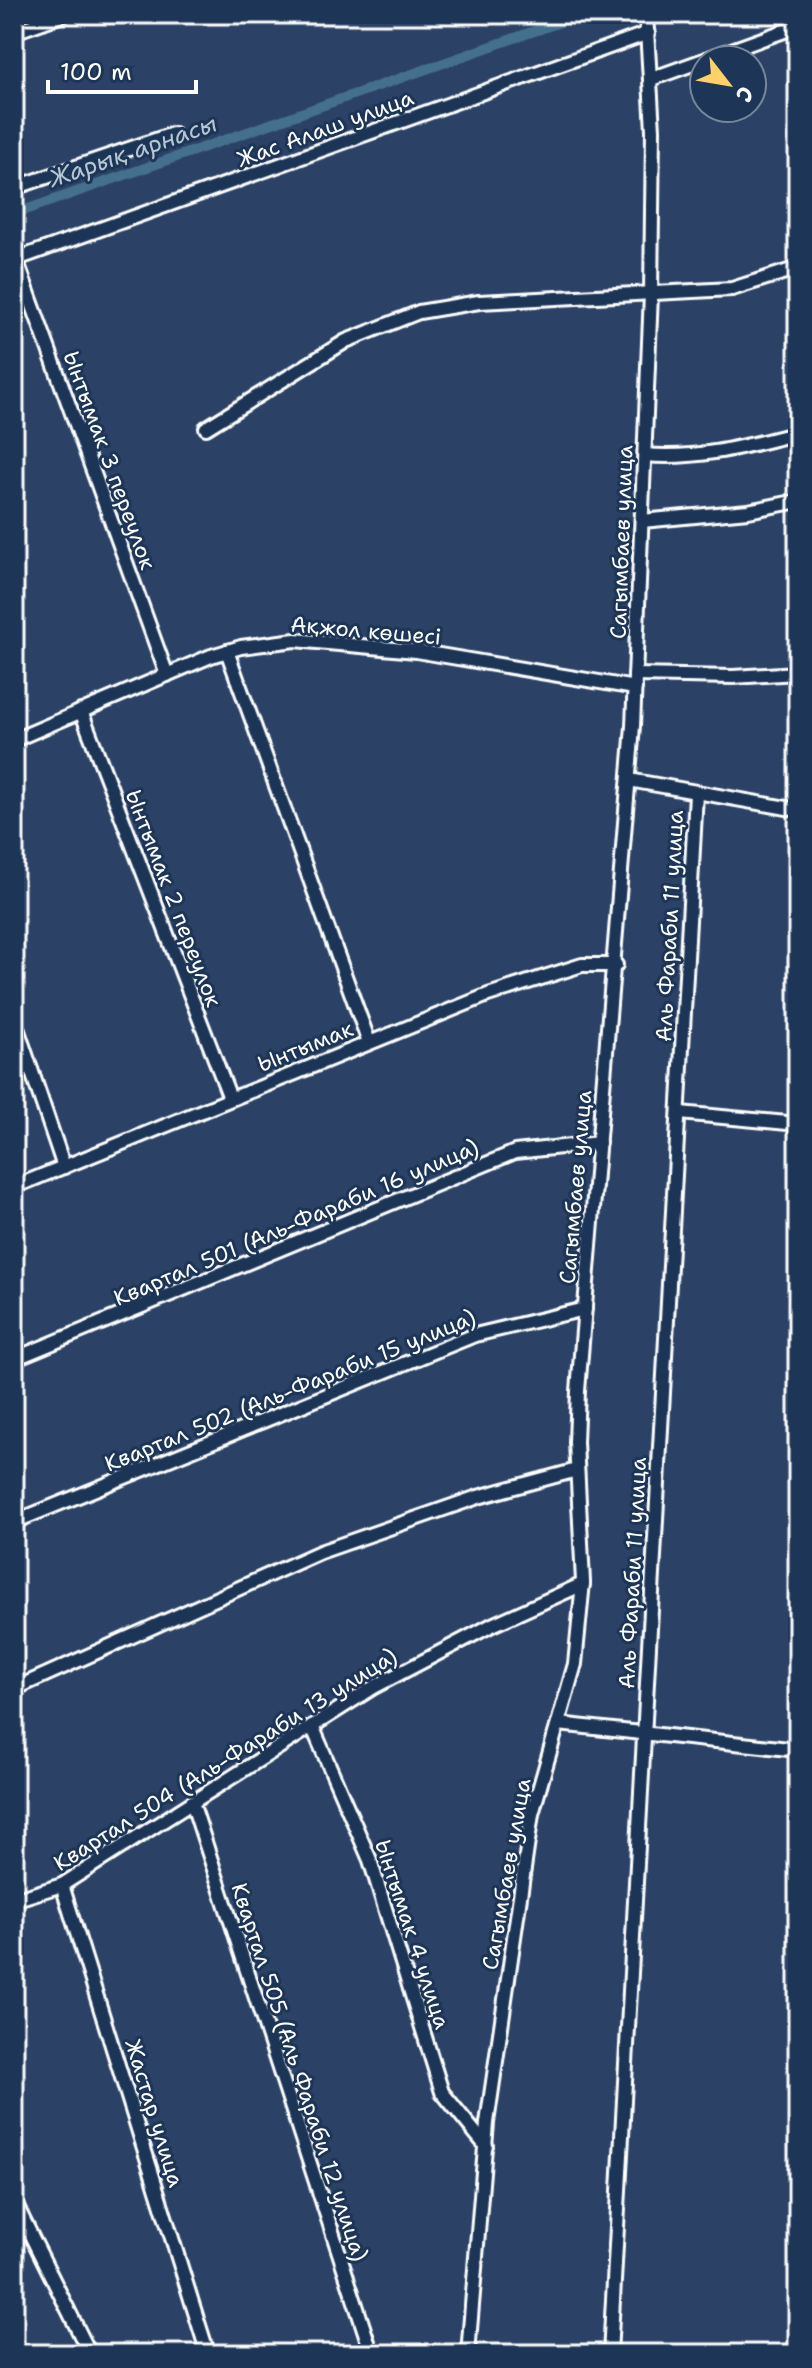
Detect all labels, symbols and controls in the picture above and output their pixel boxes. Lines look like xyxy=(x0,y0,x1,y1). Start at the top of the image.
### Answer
scale bar xyxy=(48,44,196,94)
north arrow xyxy=(688,44,768,124)
text: 100 m xyxy=(60,56,132,88)
text: С xyxy=(729,81,761,107)
street label: Жас Алаш улица xyxy=(233,83,418,174)
water label: Жарық арнасы xyxy=(44,107,221,195)
street label: Ынтымак 3 переулок xyxy=(56,347,163,574)
street label: Сагымбаев улица xyxy=(604,444,639,640)
street label: Ақжол көшесі xyxy=(289,609,442,652)
street label: Ынтымак 2 переулок xyxy=(119,785,229,1011)
street label: Аль Фараби 11 улица xyxy=(649,809,690,1043)
street label: Ынтымак xyxy=(253,1014,358,1079)
street label: Сагымбаев улица xyxy=(553,1089,598,1285)
street label: Квартал 501 (Аль-Фараби 16 улица) xyxy=(109,1132,483,1313)
street label: Квартал 502 (Аль-Фараби 15 улица) xyxy=(100,1303,480,1478)
street label: Аль Фараби 11 улица xyxy=(612,1456,653,1690)
street label: Квартал 504 (Аль-Фараби 13 улица) xyxy=(48,1641,402,1878)
street label: Сагымбаев улица xyxy=(475,1776,538,1972)
street label: Ынтымак 4 улица xyxy=(368,1836,457,2033)
street label: Квартал 505 (Аль Фараби 12 улица) xyxy=(225,1879,375,2265)
street label: Жастар улица xyxy=(118,2036,191,2191)

